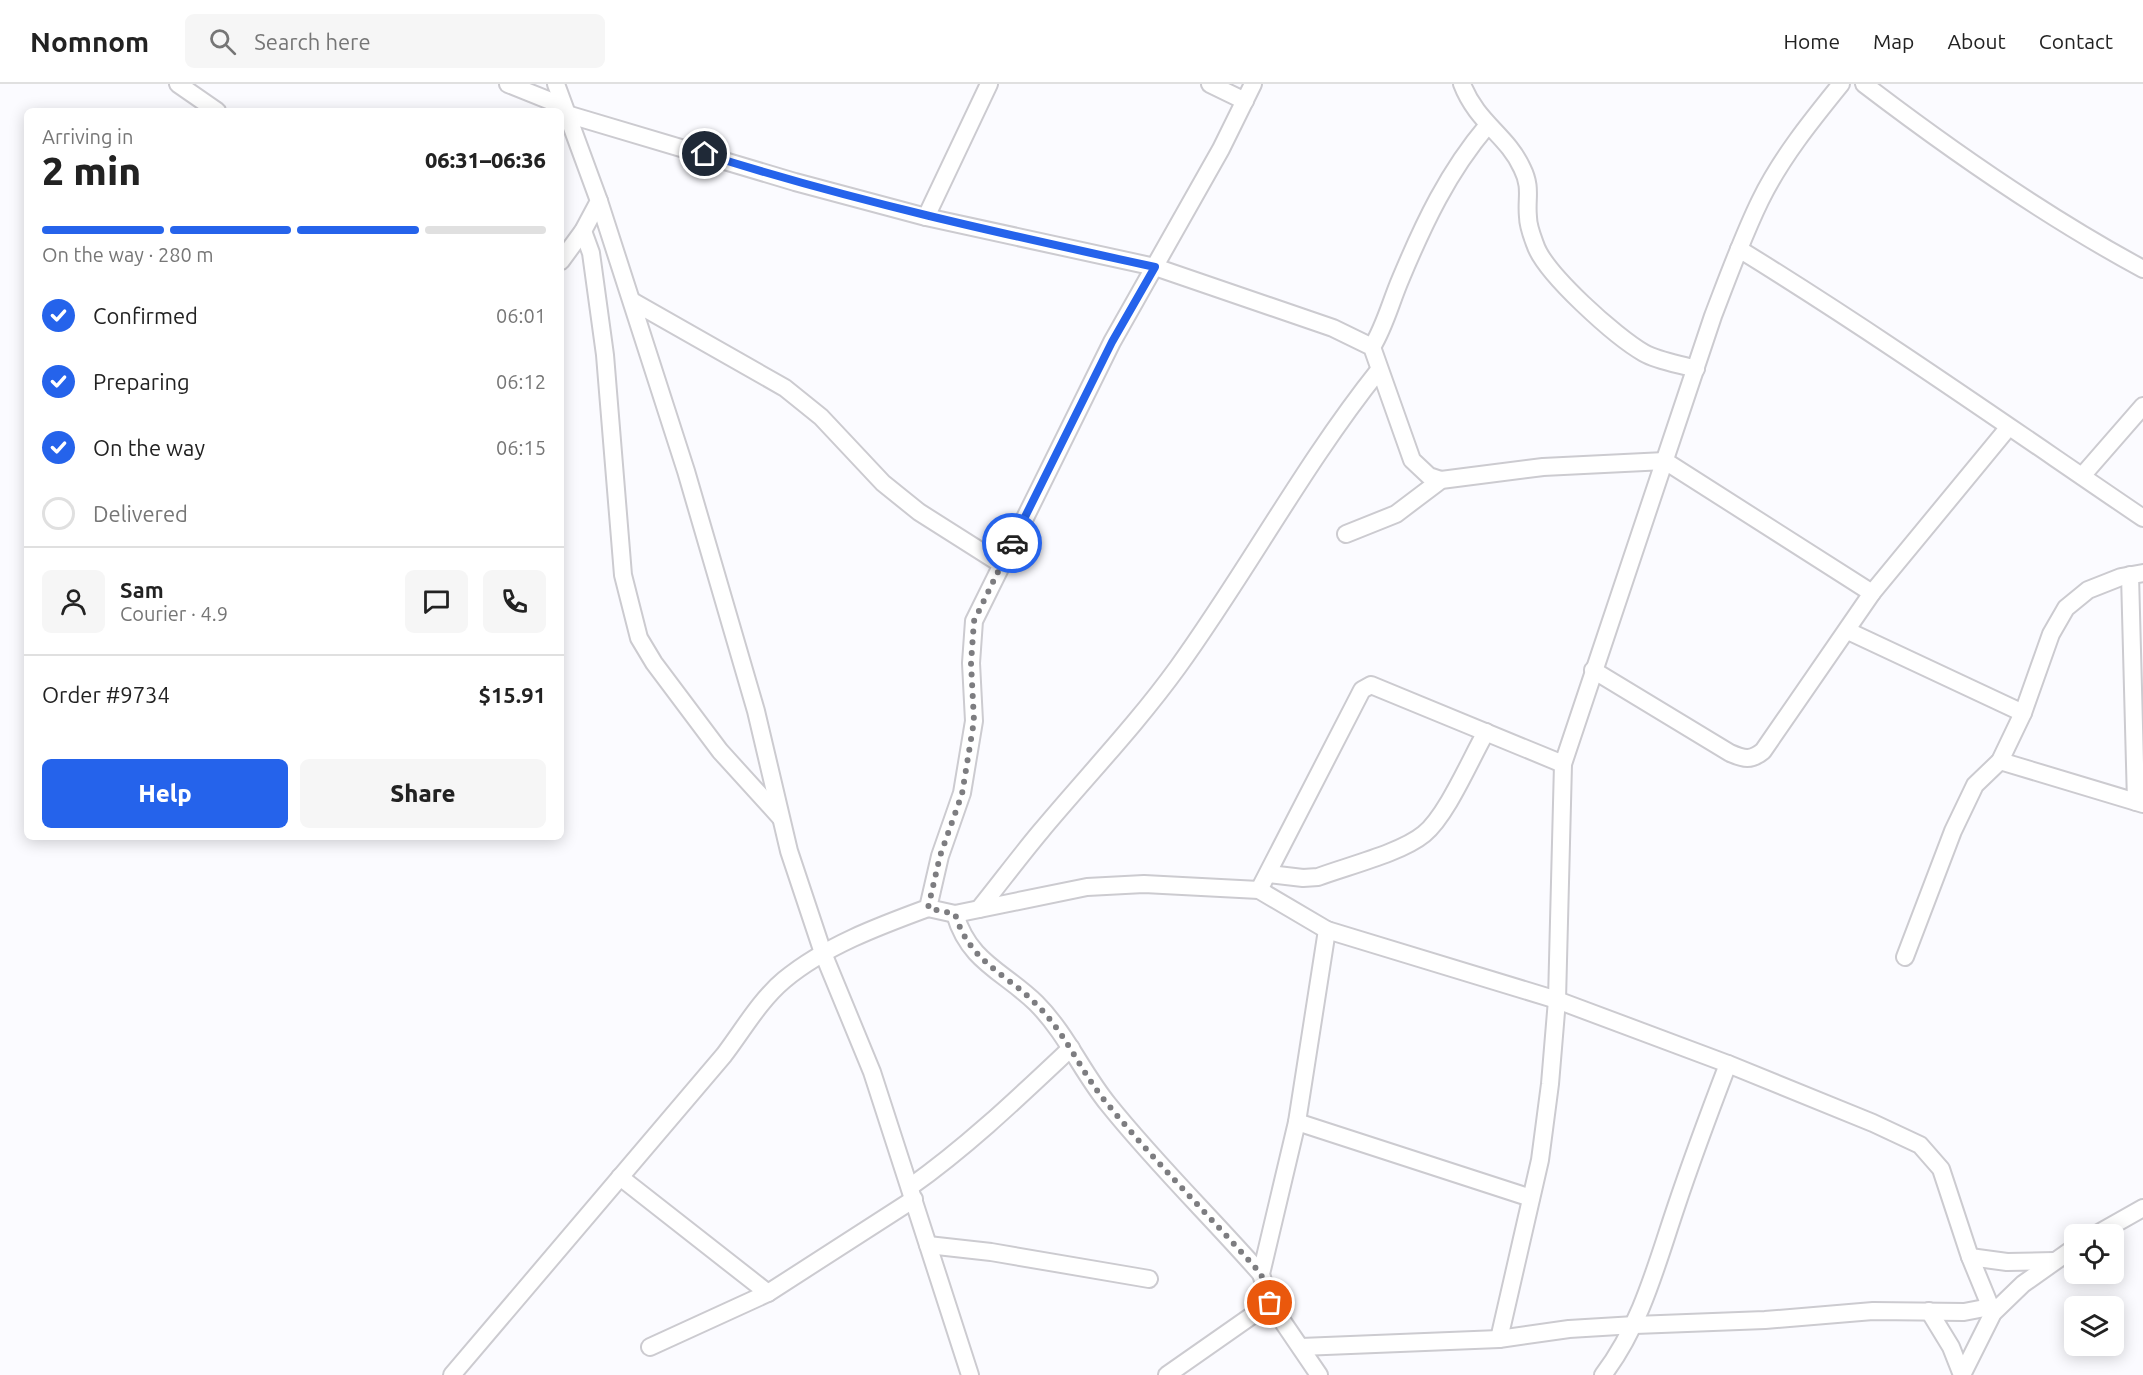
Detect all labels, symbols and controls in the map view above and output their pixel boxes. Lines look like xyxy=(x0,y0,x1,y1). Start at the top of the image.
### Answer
search box xyxy=(185,14,605,68)
icon: search xyxy=(206,25,239,58)
text: Nomnom xyxy=(30,26,149,57)
text: Search here xyxy=(254,29,371,54)
text: Home xyxy=(1783,29,1840,53)
text: Map xyxy=(1873,29,1914,53)
text: About xyxy=(1947,29,2006,53)
text: Contact xyxy=(2039,29,2113,53)
text: Arriving in xyxy=(42,125,133,148)
pin xyxy=(679,128,730,179)
icon: home xyxy=(688,137,721,170)
text: 06:31–06:36 xyxy=(425,147,546,172)
text: 2 min xyxy=(42,149,141,192)
text: On the way · 280 m xyxy=(42,243,214,266)
icon: check xyxy=(42,299,75,332)
text: Confirmed xyxy=(93,303,198,328)
text: 06:01 xyxy=(496,304,546,327)
icon: check xyxy=(42,365,75,398)
text: Preparing xyxy=(93,369,190,394)
text: 06:12 xyxy=(496,370,546,393)
icon: check xyxy=(42,431,75,464)
text: On the way xyxy=(93,435,205,460)
text: 06:15 xyxy=(496,436,546,459)
text: Delivered xyxy=(93,501,188,526)
courier xyxy=(982,513,1042,573)
icon: car xyxy=(996,527,1029,560)
button: person xyxy=(42,570,105,633)
button: chat xyxy=(405,570,468,633)
button: phone xyxy=(483,570,546,633)
text: Sam xyxy=(120,577,164,602)
text: Courier · 4.9 xyxy=(120,602,228,625)
text: Order #9734 xyxy=(42,682,170,707)
text: $15.91 xyxy=(479,682,546,707)
button: Help xyxy=(42,759,288,828)
button: Share xyxy=(300,759,546,828)
map controls xyxy=(2064,1224,2124,1356)
button: locate xyxy=(2064,1224,2124,1284)
pin xyxy=(1244,1277,1295,1328)
icon: bag xyxy=(1253,1286,1286,1319)
button: layers xyxy=(2064,1296,2124,1356)

